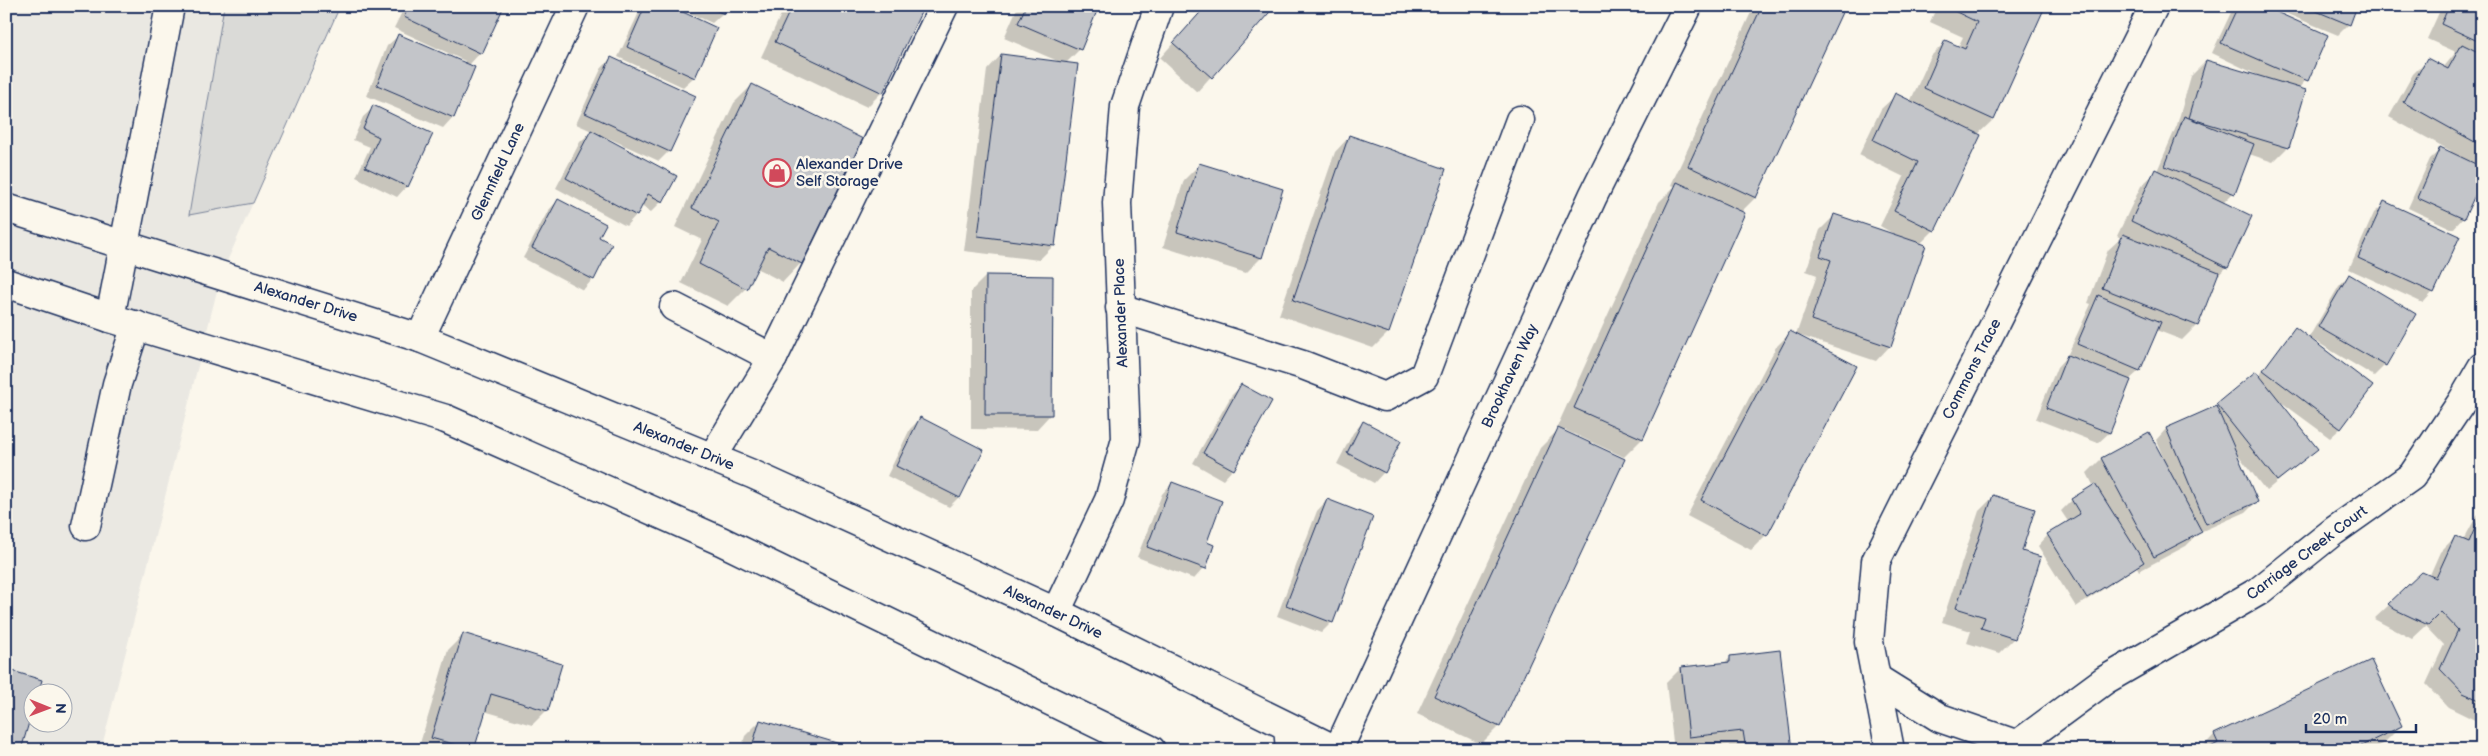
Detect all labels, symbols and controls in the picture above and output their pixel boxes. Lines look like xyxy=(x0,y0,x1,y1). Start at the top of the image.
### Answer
street label: Glennfield Lane xyxy=(467,120,529,224)
place label: Alexander Drive Self Storage xyxy=(796,155,903,191)
shop icon: Alexander Drive Self Storage xyxy=(762,158,792,188)
street label: Alexander Place xyxy=(1110,258,1132,368)
street label: Alexander Drive xyxy=(252,277,360,327)
street label: Commons Trace xyxy=(1938,315,2006,423)
street label: Brookhaven Way xyxy=(1478,321,1542,431)
street label: Alexander Drive xyxy=(631,417,737,475)
street label: Carriage Creek Court xyxy=(2243,501,2371,605)
street label: Alexander Drive xyxy=(1001,581,1106,643)
north arrow xyxy=(22,684,72,734)
scale bar xyxy=(2306,701,2416,733)
text: N xyxy=(52,703,69,714)
text: 20 m xyxy=(2313,710,2347,729)

